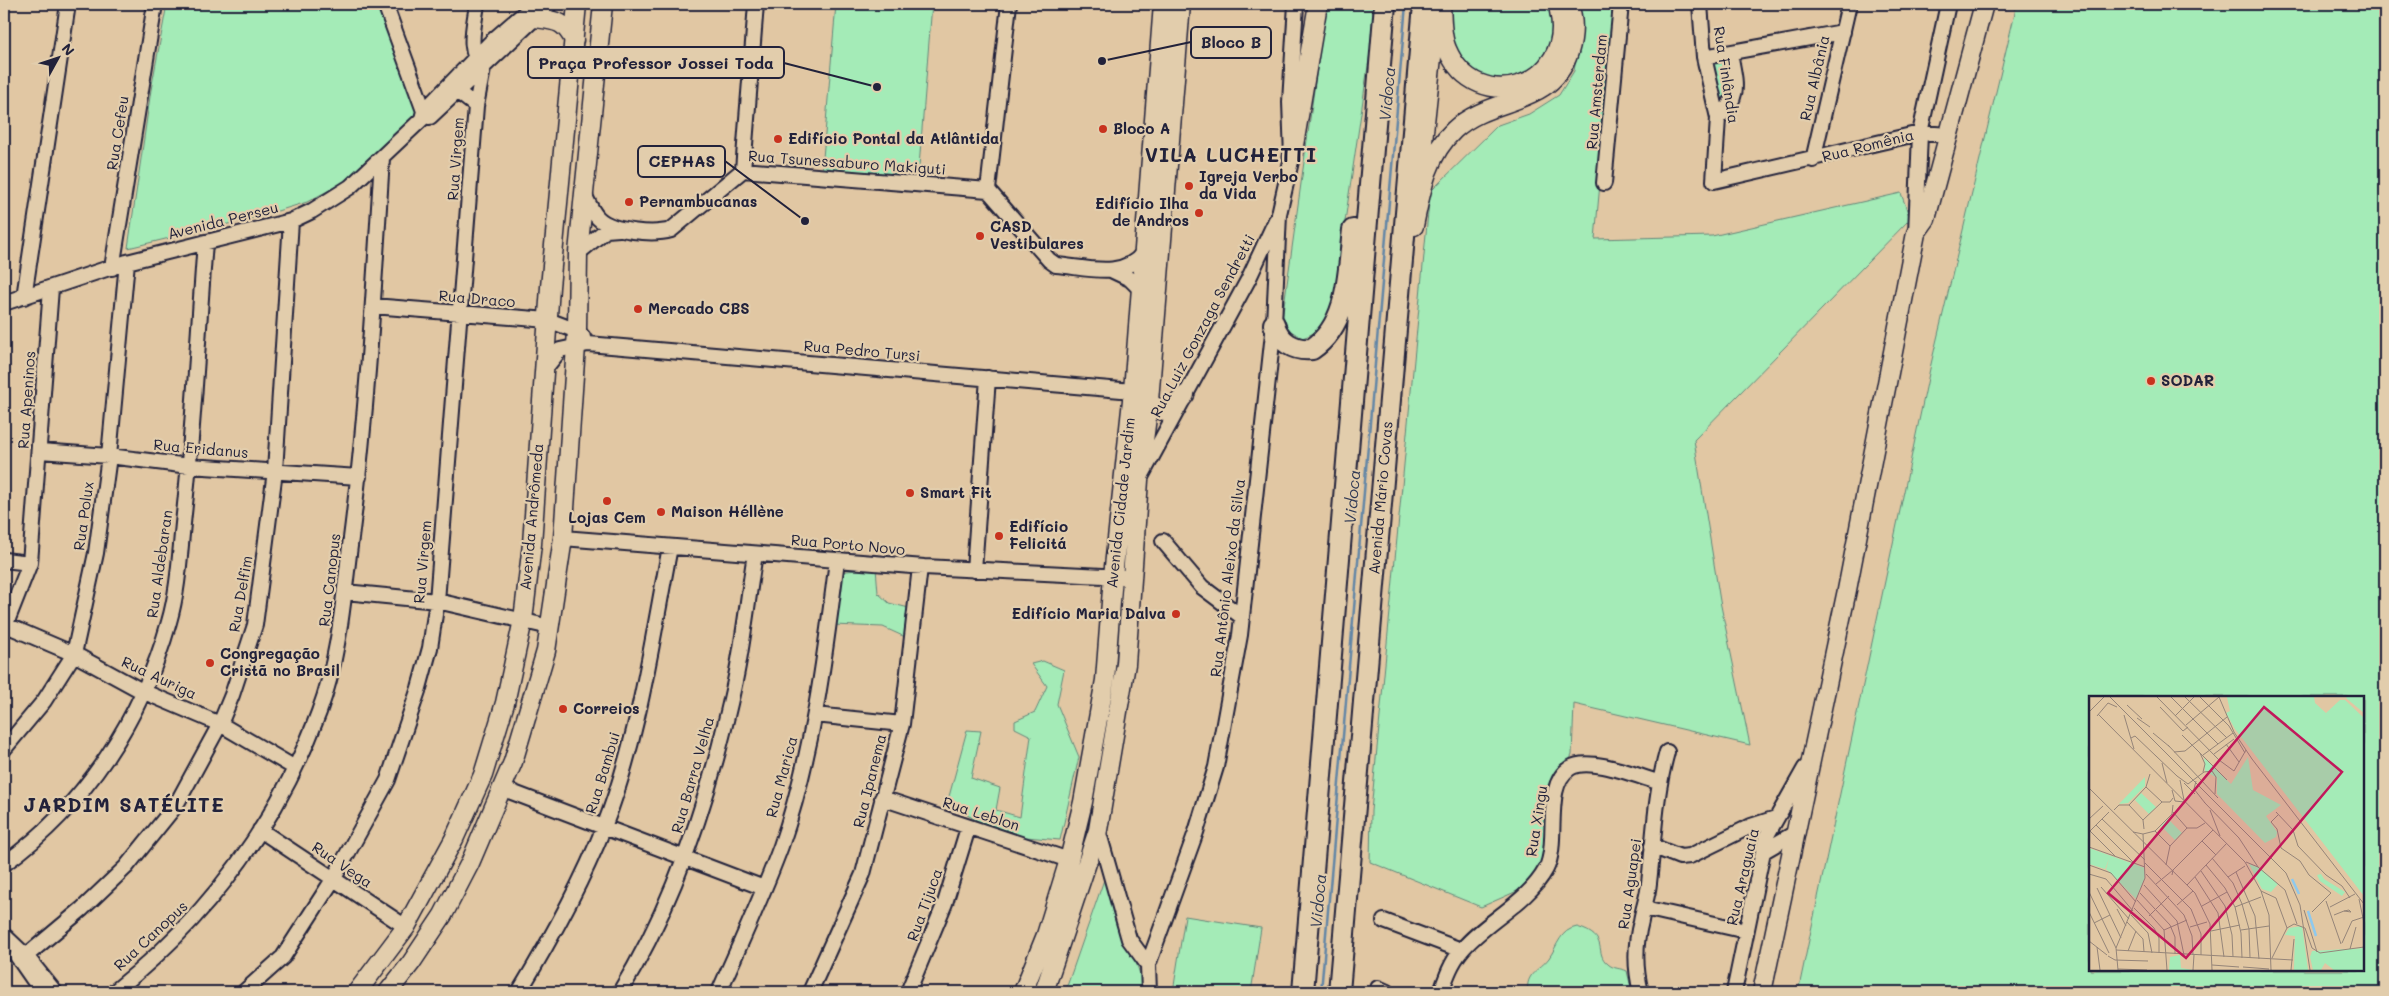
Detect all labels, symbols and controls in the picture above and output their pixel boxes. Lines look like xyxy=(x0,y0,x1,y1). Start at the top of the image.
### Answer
street label: Rua Finlândia xyxy=(1709,25,1745,125)
callout: Bloco B xyxy=(1191,27,1271,58)
text: Bloco B xyxy=(1201,31,1261,52)
north arrow xyxy=(32,32,82,82)
street label: Rua Amsterdam xyxy=(1581,33,1611,150)
street label: Rua Albânia xyxy=(1794,33,1834,123)
text: N xyxy=(58,39,79,60)
callout: Praça Professor Jossei Toda xyxy=(528,47,784,78)
text: Praça Professor Jossei Toda xyxy=(538,52,774,73)
water label: Vidoca xyxy=(1374,66,1399,122)
street label: Rua Cefeu xyxy=(101,94,133,172)
street label: Rua Virgem xyxy=(442,116,468,201)
place label: Bloco A xyxy=(1113,118,1170,138)
marker: Bloco A xyxy=(1097,123,1109,135)
street label: Rua Romênia xyxy=(1820,124,1916,166)
place label: Edifício Pontal da Atlântida xyxy=(788,128,999,148)
marker: Edifício Pontal da Atlântida xyxy=(772,133,784,145)
district label: VILA LUCHETTI xyxy=(1145,141,1317,167)
street label: Rua Tsunessaburo Makiguti xyxy=(747,145,947,179)
callout: CEPHAS xyxy=(638,146,725,177)
text: CEPHAS xyxy=(648,150,716,171)
place label: Igreja Verbo da Vida xyxy=(1199,166,1298,203)
marker: Igreja Verbo da Vida xyxy=(1183,180,1195,192)
place label: Pernambucanas xyxy=(639,191,757,211)
place label: Edifício Ilha de Andros xyxy=(1095,193,1189,230)
marker: Pernambucanas xyxy=(623,196,635,208)
street label: Avenida Perseu xyxy=(165,197,280,243)
marker: Edifício Ilha de Andros xyxy=(1193,207,1205,219)
place label: CASD Vestibulares xyxy=(990,216,1084,253)
marker: CASD Vestibulares xyxy=(974,230,986,242)
street label: Rua Luiz Gonzaga Sendretti xyxy=(1145,230,1259,421)
street label: Rua Draco xyxy=(438,285,516,311)
place label: Mercado CBS xyxy=(648,298,750,318)
marker: Mercado CBS xyxy=(632,303,644,315)
street label: Rua Pedro Tursi xyxy=(803,335,921,365)
street label: Rua Apeninos xyxy=(13,350,39,450)
place label: SODAR xyxy=(2161,370,2214,390)
marker: SODAR xyxy=(2145,375,2157,387)
street label: Avenida Cidade Jardim xyxy=(1101,417,1139,589)
street label: Avenida Mário Covas xyxy=(1363,420,1397,575)
street label: Rua Eridanus xyxy=(153,434,249,462)
street label: Avenida Andrômeda xyxy=(515,443,547,591)
water label: Vidoca xyxy=(1339,469,1364,525)
street label: Rua Antônio Aleixo da Silva xyxy=(1205,477,1249,678)
street label: Rua Polux xyxy=(68,480,98,552)
place label: Smart Fit xyxy=(920,482,992,502)
marker: Smart Fit xyxy=(904,487,916,499)
marker: Lojas Cem xyxy=(601,495,613,507)
place label: Maison Héllène xyxy=(671,501,784,521)
marker: Maison Héllène xyxy=(655,506,667,518)
place label: Lojas Cem xyxy=(568,507,646,527)
street label: Rua Aldebaran xyxy=(142,508,176,619)
place label: Edifício Felicitá xyxy=(1009,516,1068,553)
street label: Rua Virgem xyxy=(408,519,436,604)
street label: Rua Porto Novo xyxy=(790,529,906,559)
marker: Edifício Felicitá xyxy=(993,530,1005,542)
street label: Rua Canopus xyxy=(313,532,345,628)
street label: Rua Delfim xyxy=(223,554,257,634)
place label: Edifício Maria Dalva xyxy=(1011,603,1166,623)
marker: Edifício Maria Dalva xyxy=(1170,608,1182,620)
place label: Congregação Cristã no Brasil xyxy=(220,643,340,680)
street label: Rua Auriga xyxy=(119,651,200,703)
marker: Congregação Cristã no Brasil xyxy=(204,657,216,669)
inset map xyxy=(2089,696,2364,971)
place label: Correios xyxy=(573,698,640,718)
marker: Correios xyxy=(557,703,569,715)
street label: Rua Barra Velha xyxy=(666,714,718,835)
street label: Rua Bambui xyxy=(580,729,624,816)
street label: Rua Ipanema xyxy=(848,732,890,830)
street label: Rua Marica xyxy=(761,734,802,820)
street label: Rua Xingu xyxy=(1521,784,1552,858)
district label: JARDIM SATÉLITE xyxy=(23,791,225,817)
street label: Rua Leblon xyxy=(940,791,1022,835)
street label: Rua Araguaia xyxy=(1721,826,1763,927)
street label: Rua Vega xyxy=(308,837,377,892)
street label: Rua Aguapei xyxy=(1613,837,1645,931)
street label: Rua Tijuca xyxy=(902,865,947,944)
water label: Vidoca xyxy=(1305,873,1330,929)
street label: Rua Canopus xyxy=(109,896,192,975)

